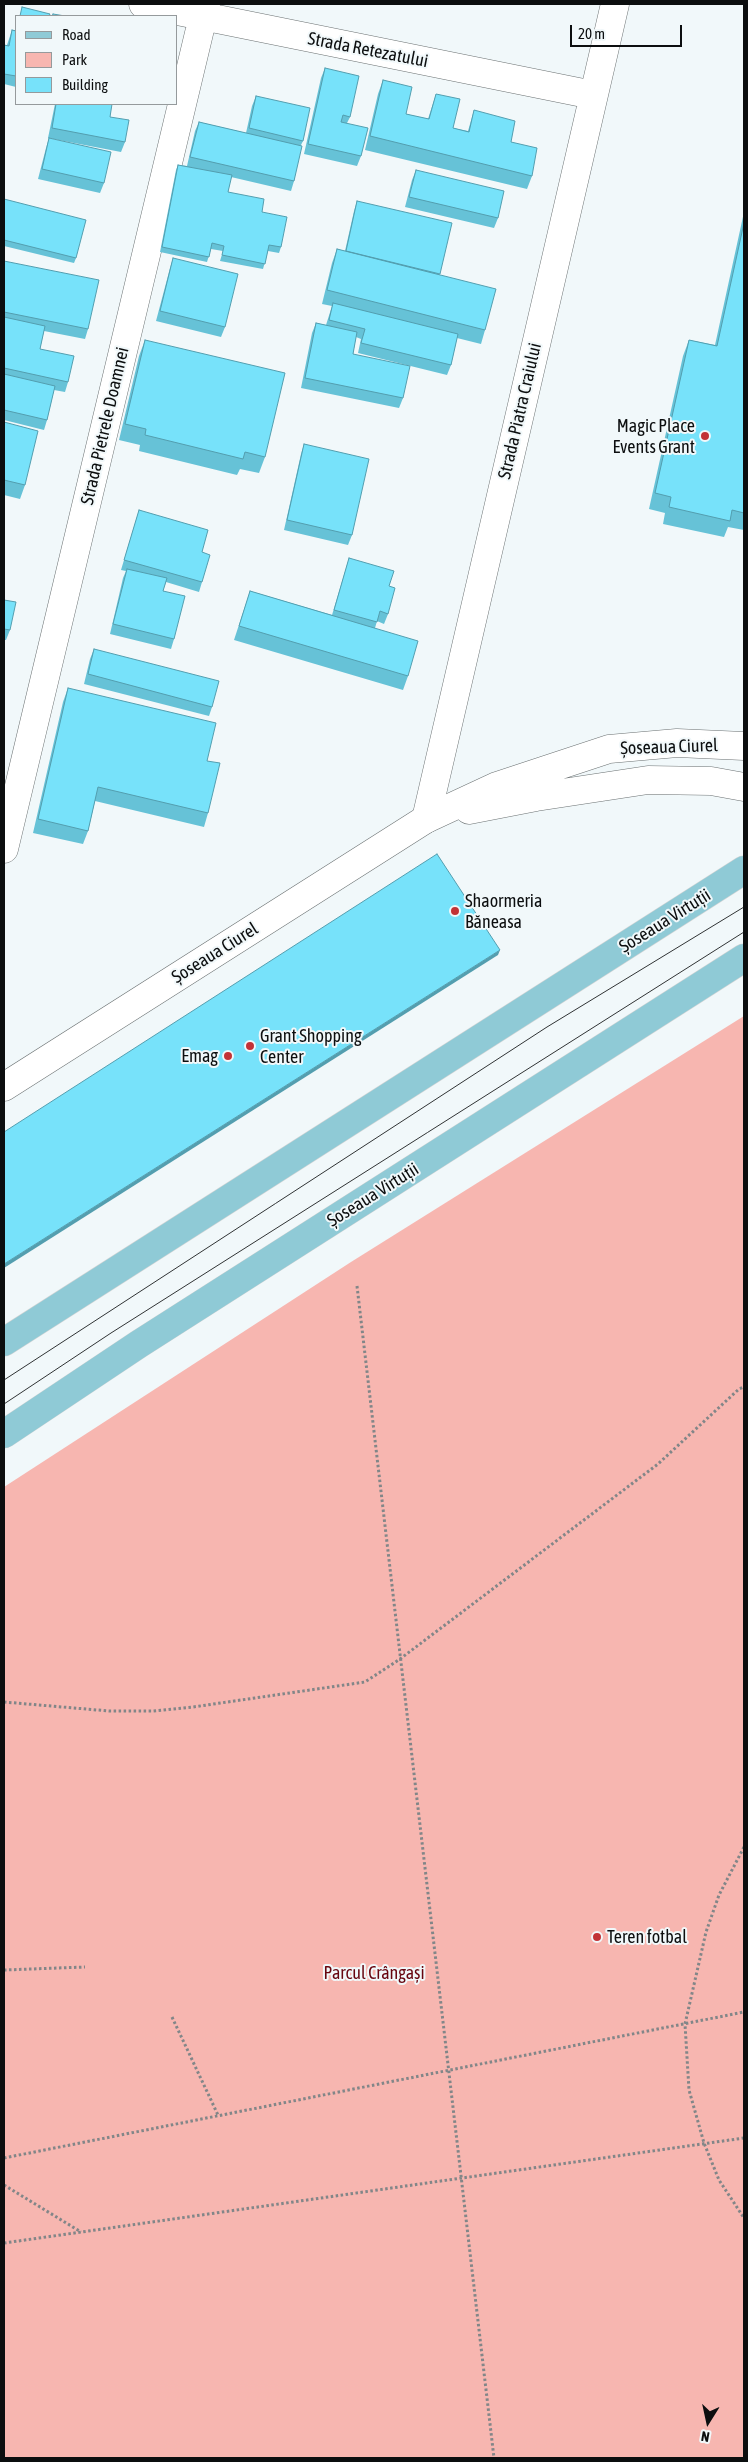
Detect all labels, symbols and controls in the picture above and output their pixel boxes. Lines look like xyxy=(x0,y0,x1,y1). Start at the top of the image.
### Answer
legend xyxy=(15,15,178,105)
scale bar xyxy=(573,15,686,47)
text: 20 m xyxy=(578,25,605,42)
text: Road xyxy=(62,26,91,43)
street label: Strada Retezatului xyxy=(306,28,430,72)
text: Park xyxy=(62,51,87,68)
text: Building xyxy=(62,76,108,93)
street label: Strada Piatra Craiului xyxy=(494,341,546,481)
street label: Strada Pietrele Doamnei xyxy=(76,345,134,507)
place label: Magic Place Events Grant xyxy=(612,415,695,458)
marker: Magic Place Events Grant xyxy=(699,430,711,442)
street label: Șoseaua Ciurel xyxy=(620,735,718,759)
street label: Șoseaua Virtuții xyxy=(615,884,715,958)
place label: Shaormeria Băneasa xyxy=(465,890,542,932)
marker: Shaormeria Băneasa xyxy=(449,905,461,917)
street label: Șoseaua Ciurel xyxy=(168,918,262,988)
place label: Grant Shopping Center xyxy=(260,1025,362,1068)
marker: Grant Shopping Center xyxy=(244,1040,256,1052)
place label: Emag xyxy=(181,1045,218,1067)
marker: Emag xyxy=(222,1050,234,1062)
street label: Șoseaua Virtuții xyxy=(323,1158,423,1232)
place label: Teren fotbal xyxy=(607,1926,687,1948)
marker: Teren fotbal xyxy=(591,1931,603,1943)
park label: Parcul Crângași xyxy=(323,1962,425,1984)
north arrow xyxy=(683,2397,733,2447)
text: N xyxy=(700,2428,711,2445)

